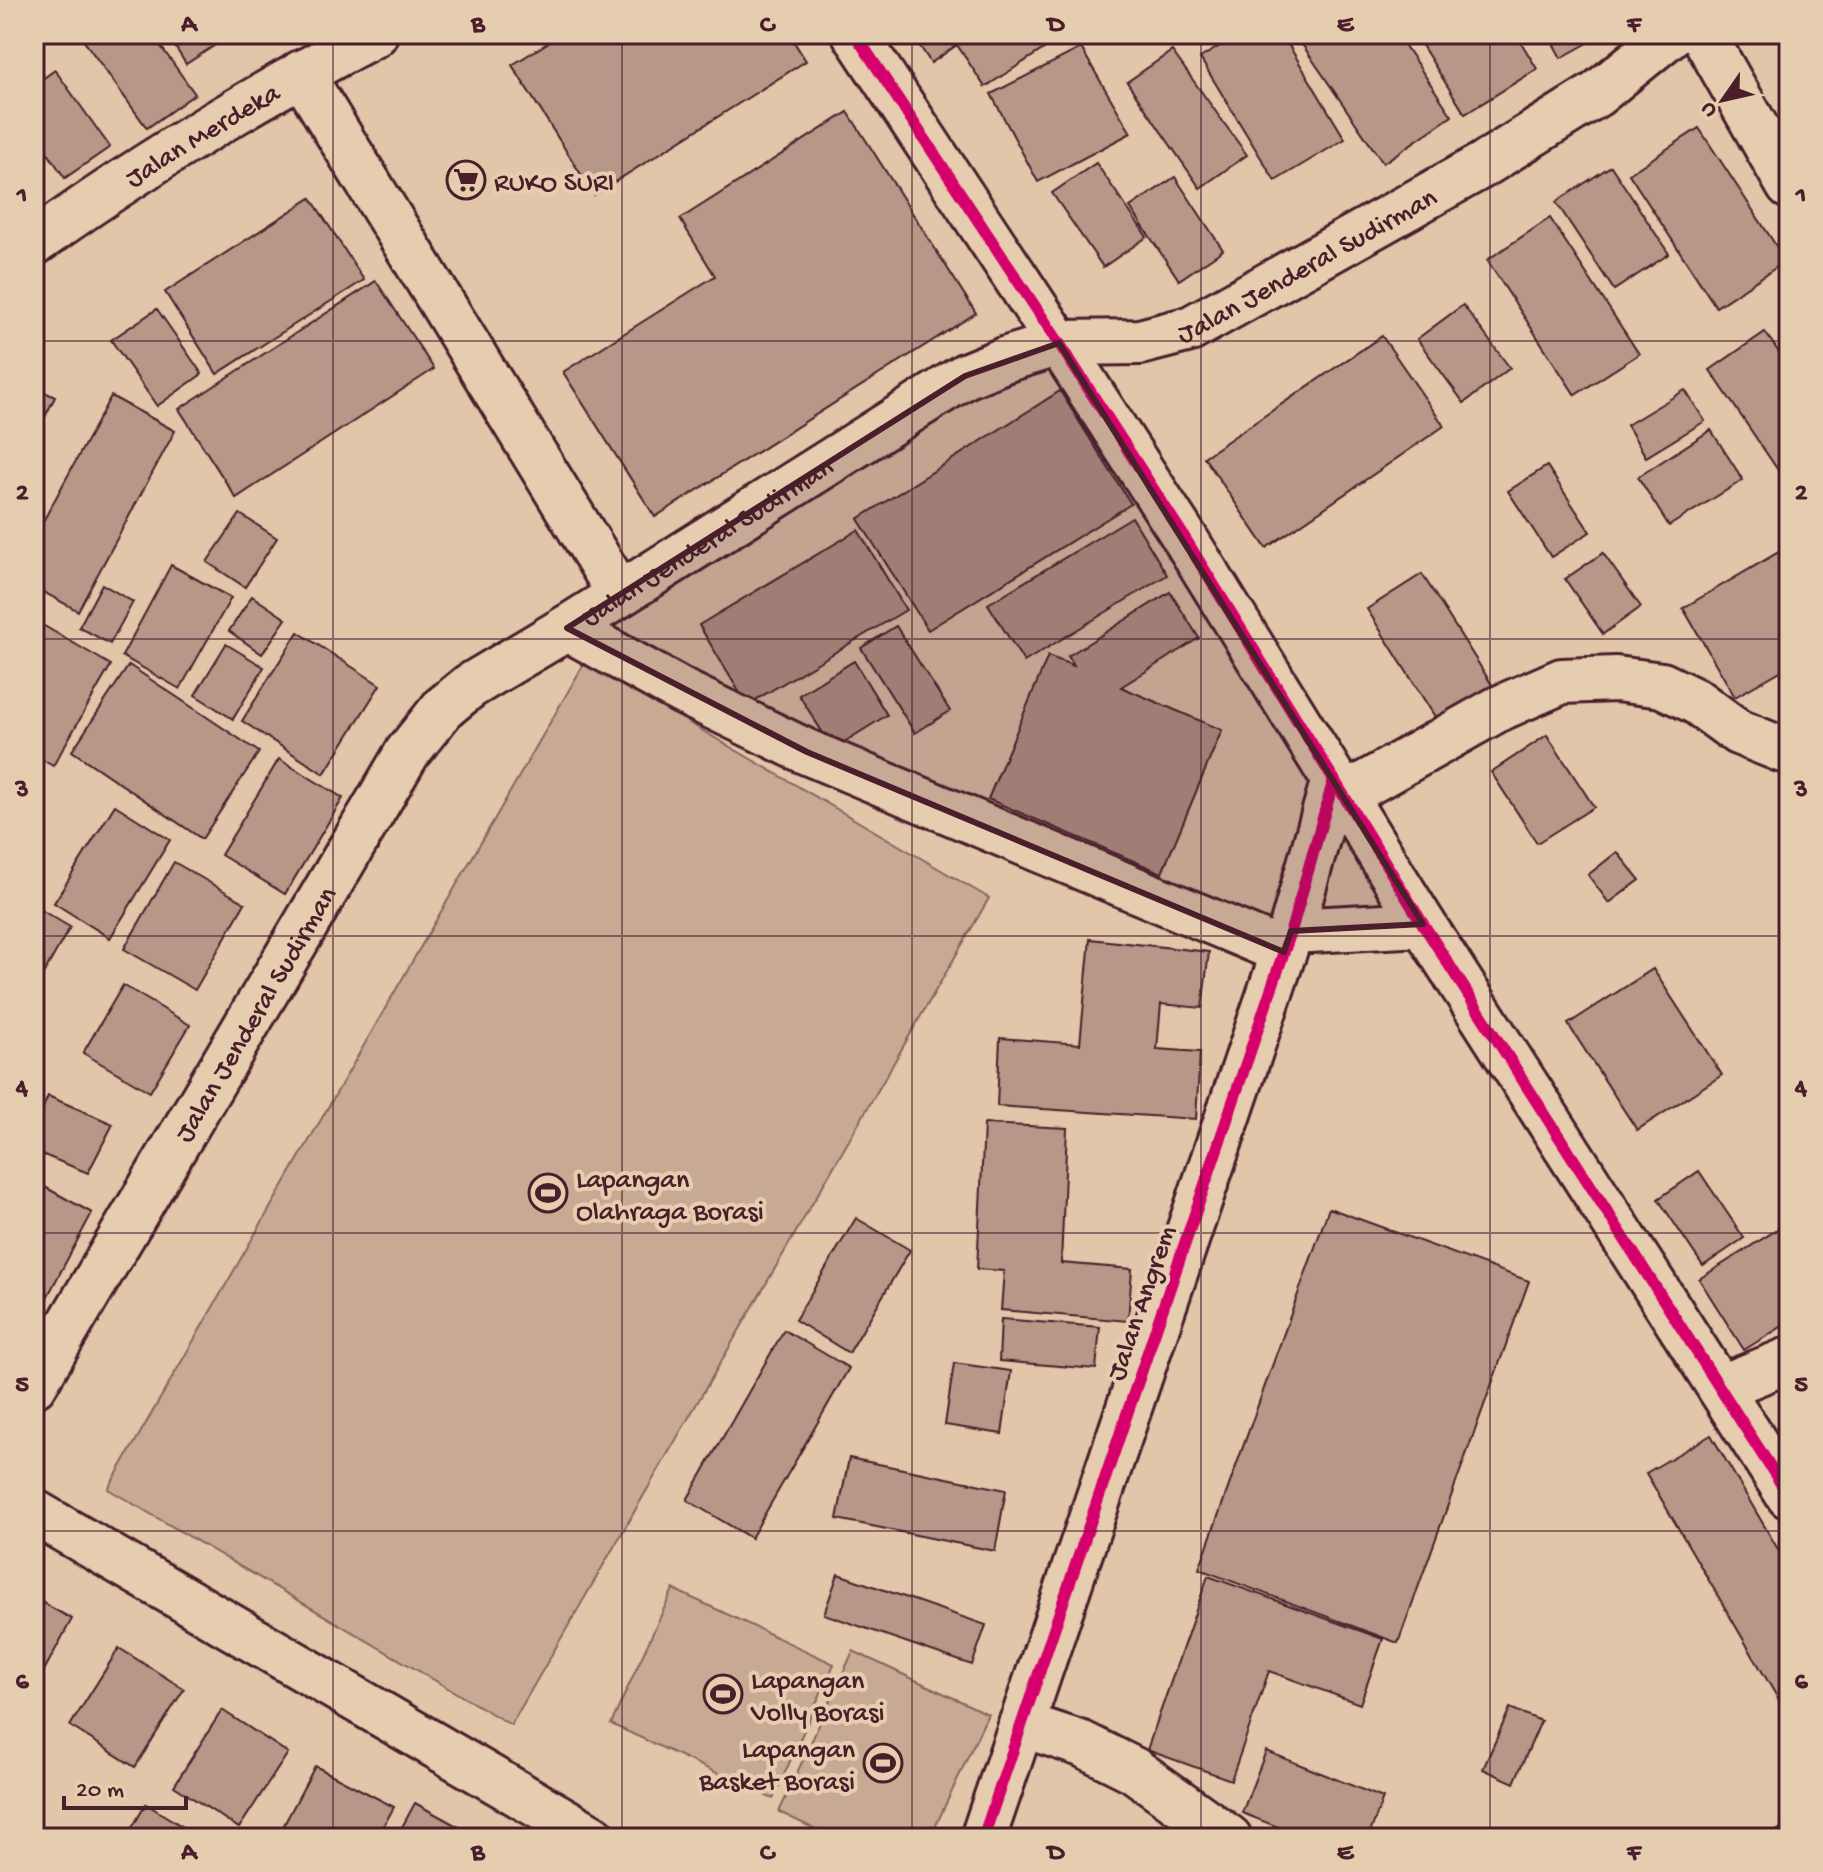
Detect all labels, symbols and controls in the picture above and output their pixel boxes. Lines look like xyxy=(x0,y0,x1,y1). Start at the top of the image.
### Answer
text: A xyxy=(180,11,198,42)
text: B xyxy=(470,11,486,42)
text: C xyxy=(760,11,777,42)
text: D xyxy=(1046,11,1066,42)
text: E xyxy=(1337,11,1355,42)
text: F xyxy=(1626,11,1642,42)
north arrow xyxy=(1683,60,1763,140)
street label: Jalan Merdeka xyxy=(120,77,288,197)
text: U xyxy=(1695,96,1724,121)
supermarket icon: RUKO SURI xyxy=(445,159,487,201)
place label: RUKO SURI xyxy=(494,168,614,201)
text: 1 xyxy=(16,182,27,213)
street label: Jalan Jenderal Sudirman xyxy=(1175,182,1444,352)
text: 1 xyxy=(1795,182,1806,213)
street label: Jalan Jenderal Sudirman xyxy=(577,452,841,636)
text: 2 xyxy=(16,479,29,510)
text: 2 xyxy=(1795,479,1808,510)
text: 3 xyxy=(14,776,29,807)
text: 3 xyxy=(1793,776,1808,807)
street label: Jalan Jenderal Sudirman xyxy=(169,881,346,1149)
text: 4 xyxy=(15,1074,29,1105)
text: 4 xyxy=(1794,1074,1808,1105)
place label: Lapangan Olahraga Borasi xyxy=(576,1165,764,1230)
sports icon: Lapangan Olahraga Borasi xyxy=(527,1172,569,1214)
street label: Jalan Angrem xyxy=(1101,1221,1185,1385)
text: 5 xyxy=(15,1371,29,1402)
text: 5 xyxy=(1794,1371,1808,1402)
place label: Lapangan Volly Borasi xyxy=(750,1666,885,1731)
text: 6 xyxy=(15,1668,29,1699)
text: 6 xyxy=(1794,1668,1808,1699)
sports icon: Lapangan Volly Borasi xyxy=(702,1673,744,1715)
place label: Lapangan Basket Borasi xyxy=(698,1735,856,1800)
sports icon: Lapangan Basket Borasi xyxy=(862,1742,904,1784)
scale bar xyxy=(64,1760,186,1810)
text: 20 m xyxy=(76,1777,124,1806)
text: A xyxy=(180,1839,198,1870)
text: B xyxy=(470,1839,486,1870)
text: C xyxy=(760,1839,777,1870)
text: D xyxy=(1046,1839,1066,1870)
text: E xyxy=(1337,1839,1355,1870)
text: F xyxy=(1626,1839,1642,1870)

